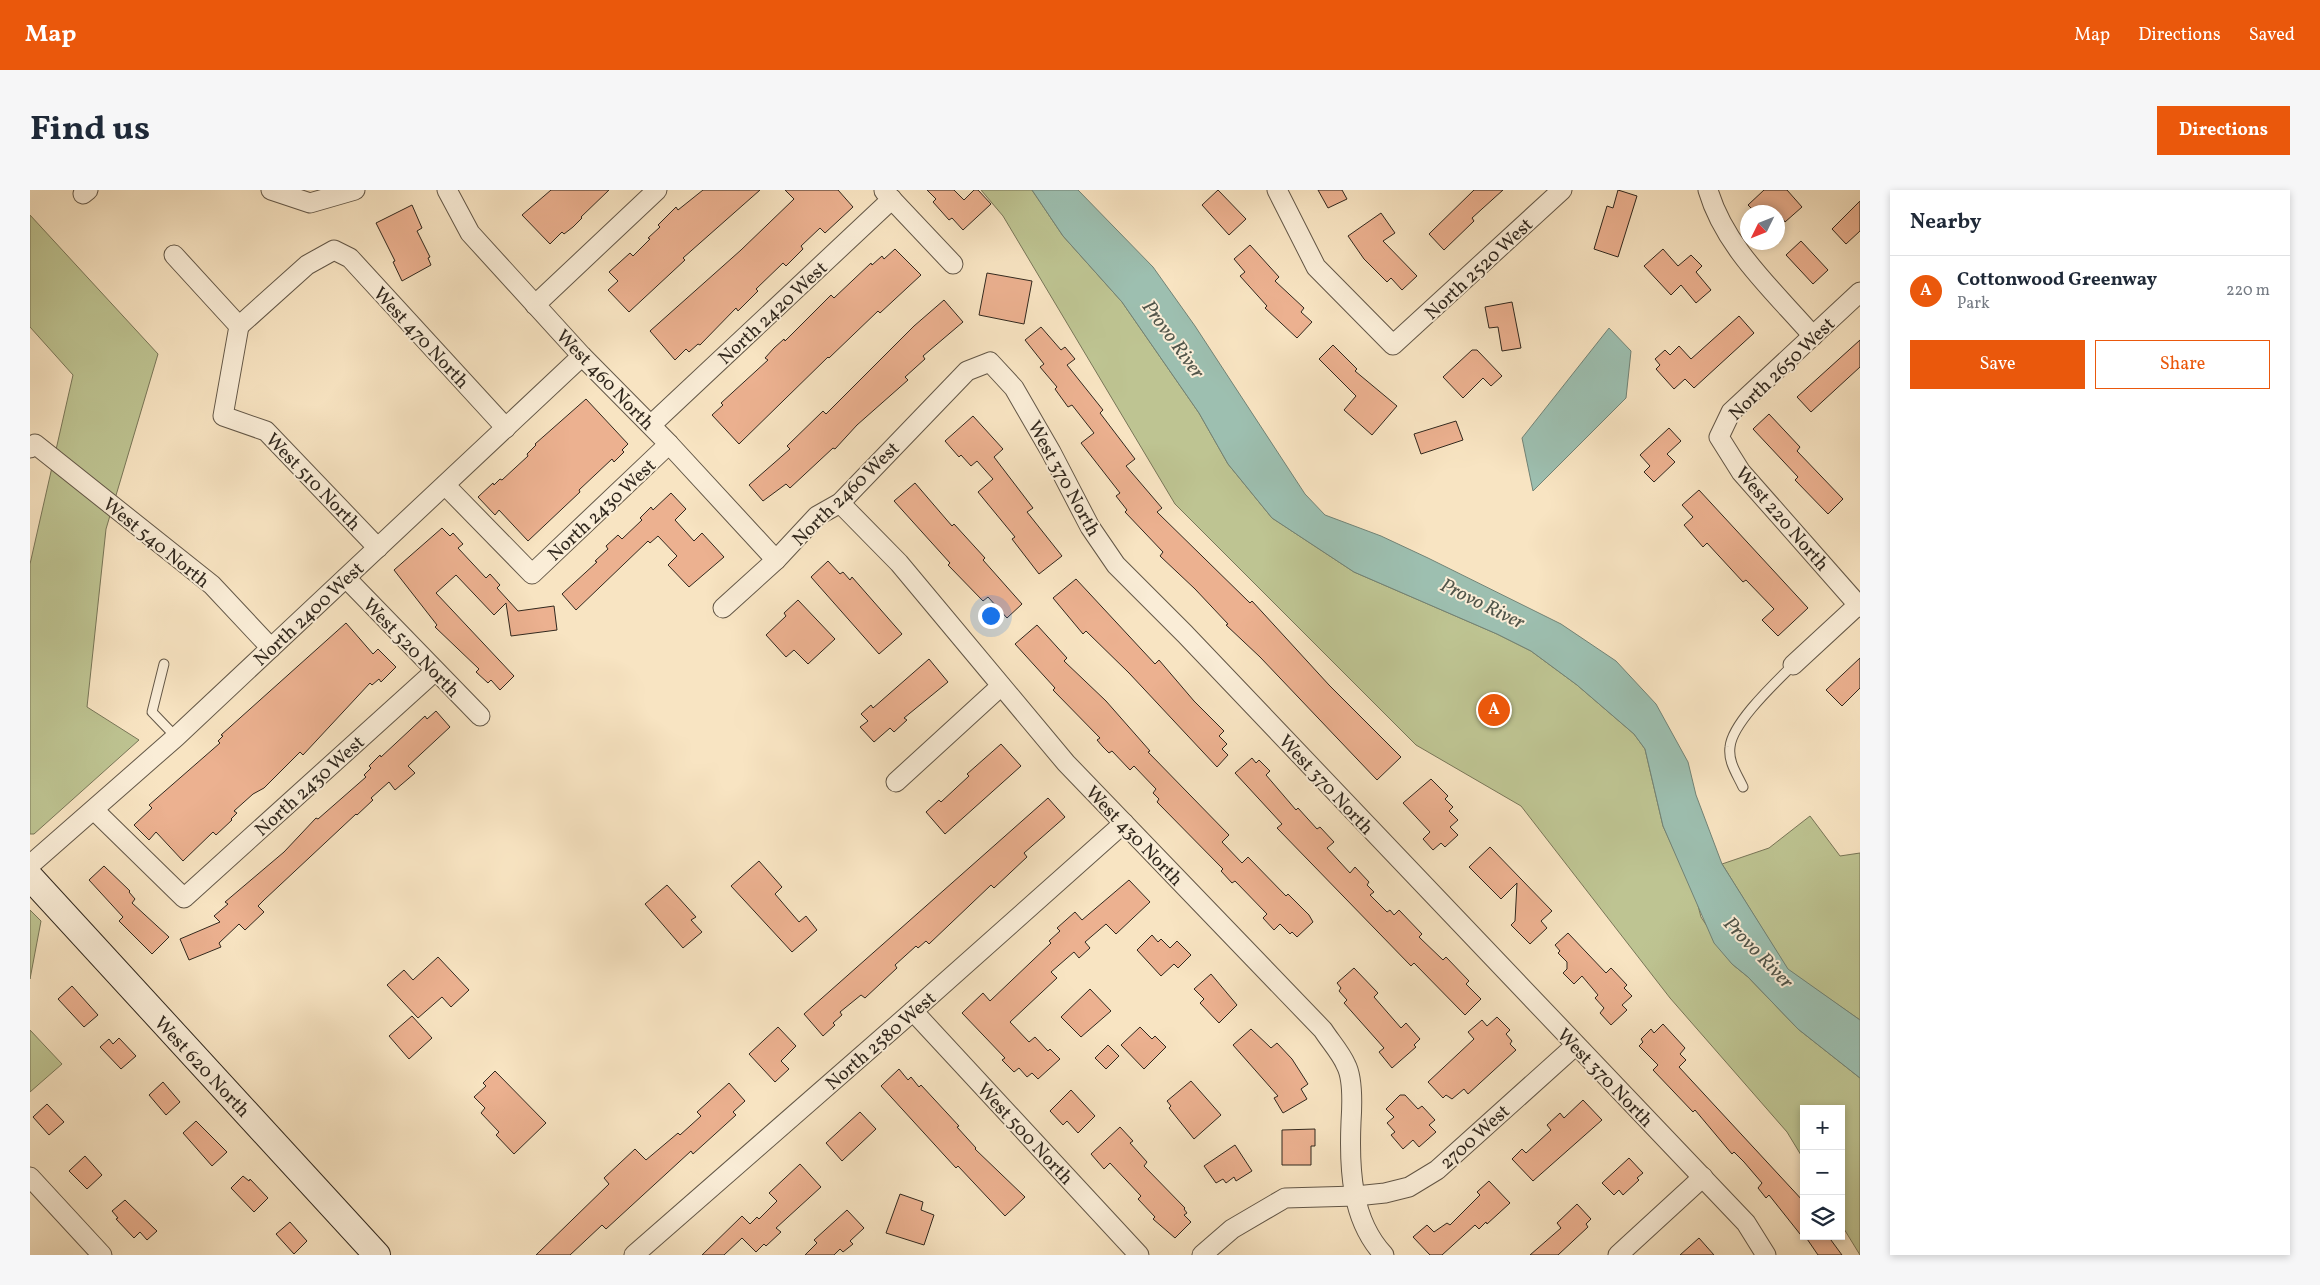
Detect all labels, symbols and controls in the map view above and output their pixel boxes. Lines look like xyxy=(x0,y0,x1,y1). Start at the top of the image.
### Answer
text: Map xyxy=(25,18,76,52)
text: Map xyxy=(2074,23,2110,48)
text: Directions xyxy=(2138,23,2221,48)
text: Saved xyxy=(2249,23,2295,48)
text: Find us xyxy=(30,106,150,154)
button: Directions xyxy=(2157,106,2290,155)
north arrow xyxy=(1740,205,1785,250)
text: Nearby xyxy=(1910,208,1981,237)
street label: North 2520 West xyxy=(1420,212,1539,326)
street label: North 2420 West xyxy=(713,256,834,371)
text: Cottonwood Greenway xyxy=(1957,267,2157,293)
text: A xyxy=(1920,280,1932,302)
text: 220 m xyxy=(2226,280,2270,302)
street label: West 470 North xyxy=(367,282,474,395)
text: Park xyxy=(1957,293,1990,315)
water label: Provo River xyxy=(1134,295,1211,386)
street label: North 2650 West xyxy=(1724,312,1841,427)
street label: West 460 North xyxy=(550,324,660,437)
button: Save xyxy=(1910,340,2085,389)
button: Share xyxy=(2095,340,2270,389)
street label: West 370 North xyxy=(1021,416,1106,542)
street label: West 510 North xyxy=(259,428,366,537)
street label: North 2460 West xyxy=(787,436,906,553)
street label: North 2430 West xyxy=(542,453,662,568)
street label: West 220 North xyxy=(1729,461,1834,577)
street label: West 540 North xyxy=(97,492,215,595)
street label: North 2400 West xyxy=(248,556,371,673)
water label: Provo River xyxy=(1435,572,1530,638)
street label: West 520 North xyxy=(356,593,465,704)
your location xyxy=(978,603,1004,629)
pin: A xyxy=(1478,691,1510,729)
street label: West 370 North xyxy=(1272,729,1379,841)
street label: North 2430 West xyxy=(250,730,371,843)
street label: West 430 North xyxy=(1079,780,1188,892)
water label: Provo River xyxy=(1716,911,1800,996)
street label: North 2580 West xyxy=(820,986,943,1097)
street label: West 620 North xyxy=(148,1011,255,1124)
street label: West 370 North xyxy=(1550,1023,1659,1134)
street label: West 500 North xyxy=(970,1078,1079,1191)
street label: 2700 West xyxy=(1435,1099,1516,1176)
map controls xyxy=(1800,1105,1845,1240)
button: + xyxy=(1800,1105,1845,1150)
button: − xyxy=(1800,1150,1845,1195)
button: layers xyxy=(1800,1195,1845,1240)

